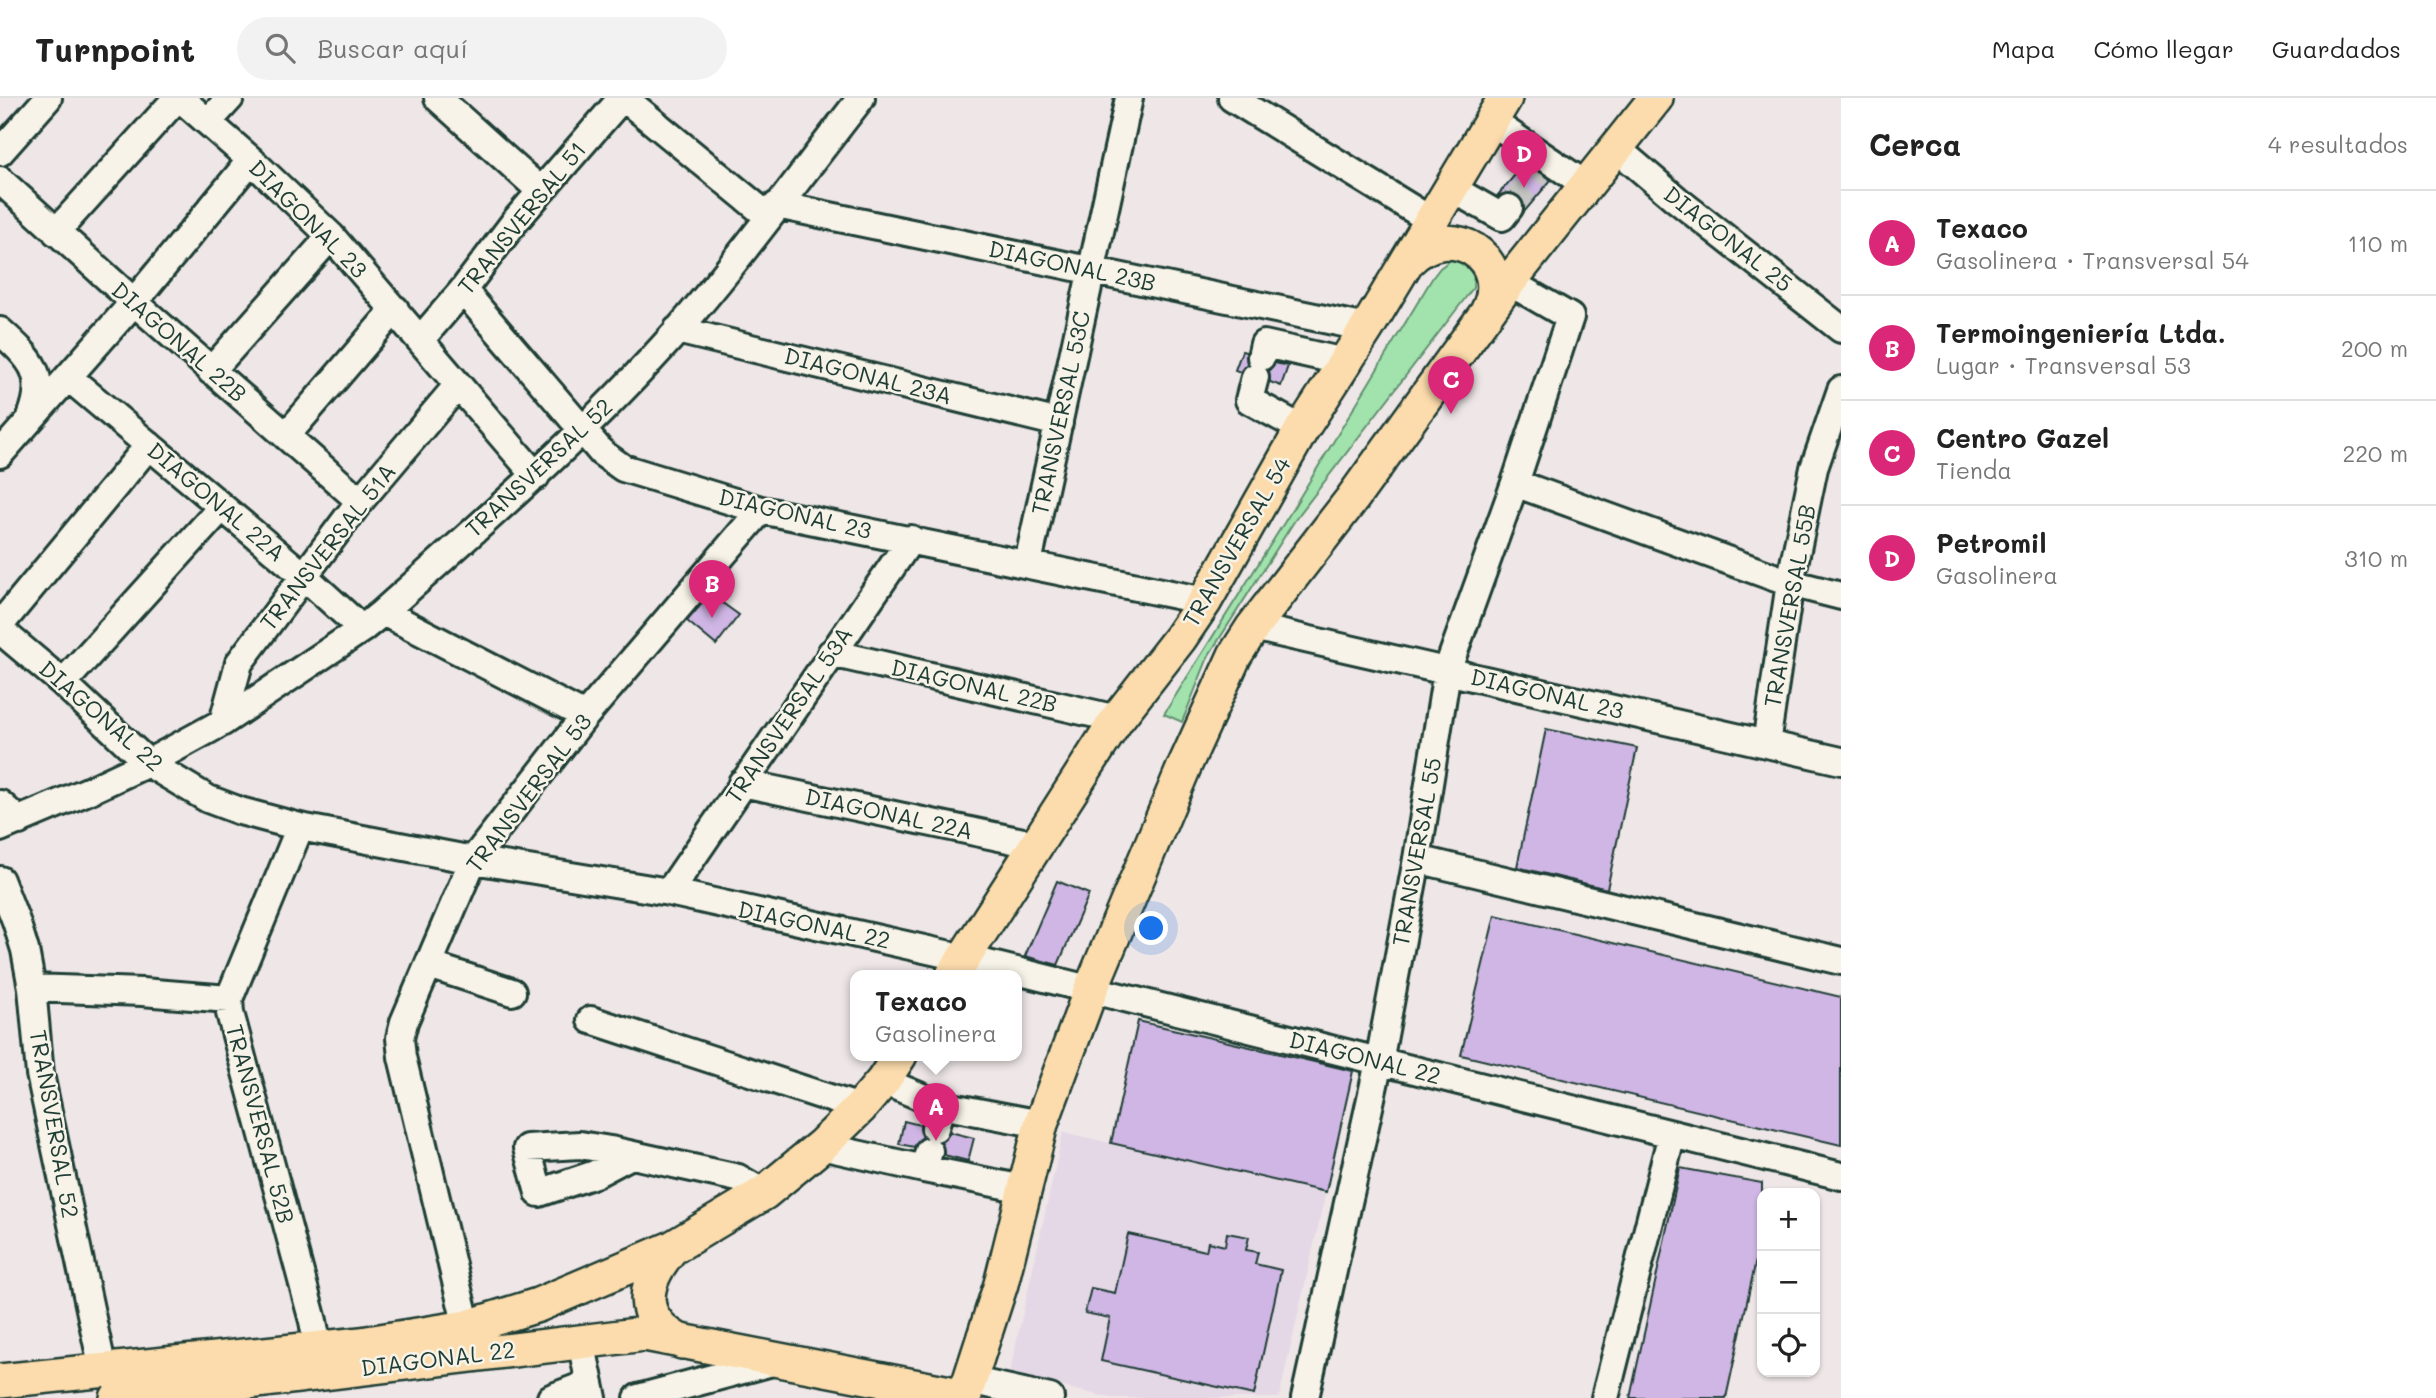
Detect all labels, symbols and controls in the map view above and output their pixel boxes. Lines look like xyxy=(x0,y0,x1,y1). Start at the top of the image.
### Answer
search box xyxy=(237,17,727,80)
text: Turnpoint xyxy=(35,27,195,70)
icon: search xyxy=(261,29,299,67)
text: Buscar aquí xyxy=(317,31,468,65)
text: Mapa xyxy=(1992,33,2056,64)
text: Cómo llegar xyxy=(2094,33,2234,64)
text: Guardados xyxy=(2272,33,2401,64)
text: Cerca xyxy=(1869,124,1961,164)
text: 4 resultados xyxy=(2268,129,2408,159)
pin: D xyxy=(1501,130,1547,188)
street label: TRANSVERSAL 51 xyxy=(450,135,592,300)
street label: DIAGONAL 23 xyxy=(243,153,374,284)
street label: DIAGONAL 25 xyxy=(1658,178,1799,298)
text: Texaco xyxy=(1936,211,2028,245)
text: A xyxy=(1884,228,1900,258)
text: 110 m xyxy=(2348,228,2408,258)
street label: DIAGONAL 23B xyxy=(986,233,1158,297)
text: Gasolinera · Transversal 54 xyxy=(1936,245,2249,275)
street label: DIAGONAL 22B xyxy=(106,274,253,408)
street label: TRANSVERSAL 53C xyxy=(1024,308,1096,518)
text: Termoingeniería Ltda. xyxy=(1936,316,2226,350)
text: B xyxy=(1884,333,1900,363)
text: 200 m xyxy=(2341,333,2408,363)
street label: DIAGONAL 23A xyxy=(781,340,955,410)
text: Lugar · Transversal 53 xyxy=(1936,350,2191,380)
pin: C xyxy=(1428,356,1474,414)
street label: TRANSVERSAL 52 xyxy=(458,391,618,543)
text: Centro Gazel xyxy=(1936,421,2109,455)
street label: DIAGONAL 22A xyxy=(142,435,292,568)
text: C xyxy=(1883,438,1901,468)
text: 220 m xyxy=(2342,438,2408,468)
street label: TRANSVERSAL 54 xyxy=(1175,451,1297,632)
text: Tienda xyxy=(1936,455,2012,485)
street label: TRANSVERSAL 51A xyxy=(253,457,402,636)
street label: DIAGONAL 23 xyxy=(716,481,874,545)
street label: TRANSVERSAL 55B xyxy=(1756,502,1822,710)
text: Petromil xyxy=(1936,526,2047,560)
text: D xyxy=(1884,543,1900,573)
text: 310 m xyxy=(2344,543,2408,573)
pin: B xyxy=(689,560,735,618)
text: Gasolinera xyxy=(1936,560,2058,590)
street label: TRANSVERSAL 53A xyxy=(718,620,859,809)
street label: DIAGONAL 22B xyxy=(888,651,1060,719)
street label: DIAGONAL 22 xyxy=(33,653,170,777)
street label: DIAGONAL 23 xyxy=(1468,661,1626,725)
street label: TRANSVERSAL 53 xyxy=(459,707,598,878)
street label: TRANSVERSAL 55 xyxy=(1385,755,1447,949)
street label: DIAGONAL 22A xyxy=(802,781,976,845)
street label: DIAGONAL 22 xyxy=(735,893,893,955)
your location xyxy=(1134,911,1168,945)
popup xyxy=(850,970,1022,1061)
text: Texaco xyxy=(875,984,967,1018)
text: Gasolinera xyxy=(875,1018,997,1048)
street label: TRANSVERSAL 52B xyxy=(220,1021,302,1227)
street label: DIAGONAL 22 xyxy=(1286,1024,1444,1090)
street label: TRANSVERSAL 52 xyxy=(24,1027,86,1220)
pin: A xyxy=(913,1083,959,1141)
map controls xyxy=(1757,1188,1820,1377)
button: + xyxy=(1757,1188,1820,1251)
button: − xyxy=(1757,1251,1820,1314)
button: locate xyxy=(1757,1314,1820,1377)
street label: DIAGONAL 22 xyxy=(359,1334,517,1382)

